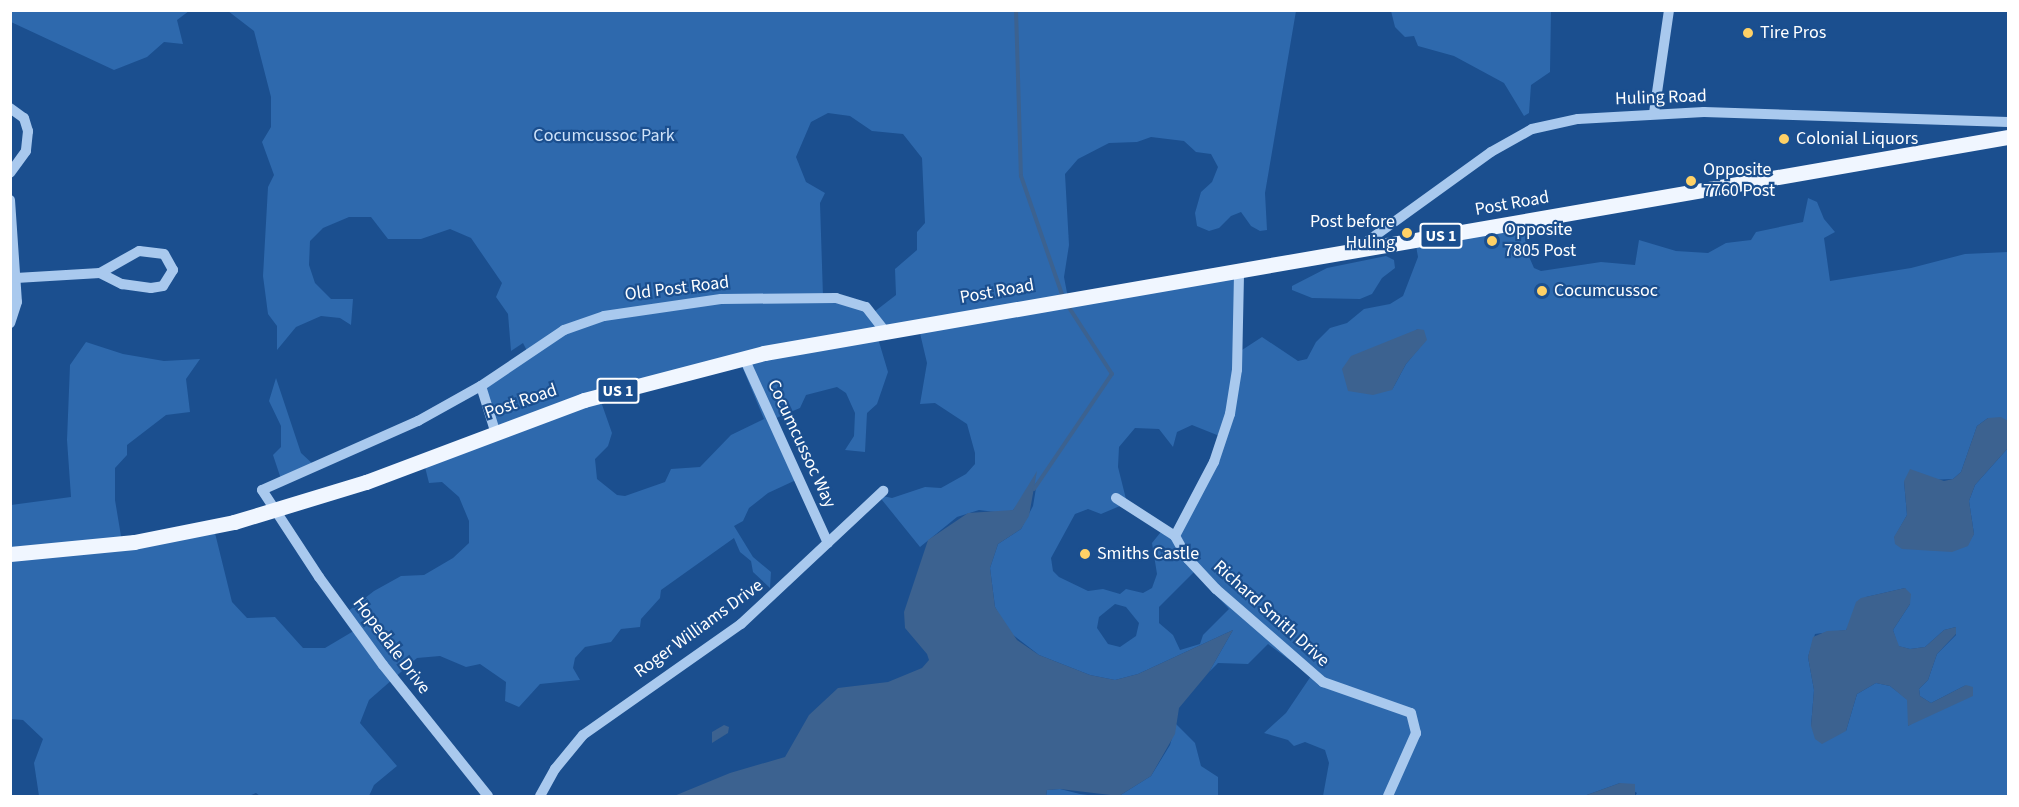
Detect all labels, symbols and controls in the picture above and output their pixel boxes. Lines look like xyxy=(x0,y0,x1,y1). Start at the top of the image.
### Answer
place label: Tire Pros xyxy=(1760,22,1826,44)
marker: Tire Pros xyxy=(1741,26,1755,40)
street label: Huling Road xyxy=(1615,86,1707,110)
park label: Cocumcussoc Park xyxy=(533,125,675,147)
place label: Colonial Liquors xyxy=(1796,128,1918,150)
marker: Colonial Liquors xyxy=(1777,132,1791,146)
place label: Opposite 7760 Post xyxy=(1703,160,1775,202)
marker: Opposite 7760 Post xyxy=(1684,174,1698,188)
street label: Post Road xyxy=(1473,187,1551,221)
place label: Post before Huling xyxy=(1310,212,1395,254)
place label: Opposite 7805 Post xyxy=(1504,220,1576,262)
road number: US 1 xyxy=(1418,223,1464,249)
marker: Post before Huling xyxy=(1400,226,1414,240)
marker: Opposite 7805 Post xyxy=(1485,234,1499,248)
street label: Old Post Road xyxy=(624,272,730,306)
street label: Post Road xyxy=(958,275,1036,309)
place label: Cocumcussoc xyxy=(1554,280,1658,302)
marker: Cocumcussoc xyxy=(1535,284,1549,298)
street label: Cocumcussoc Way xyxy=(762,376,840,512)
road number: US 1 xyxy=(596,378,640,404)
street label: Post Road xyxy=(482,380,560,424)
place label: Smiths Castle xyxy=(1097,543,1199,565)
marker: Smiths Castle xyxy=(1078,547,1092,561)
street label: Richard Smith Drive xyxy=(1208,556,1334,672)
street label: Roger Williams Drive xyxy=(630,575,768,683)
street label: Hopedale Drive xyxy=(348,593,434,699)

